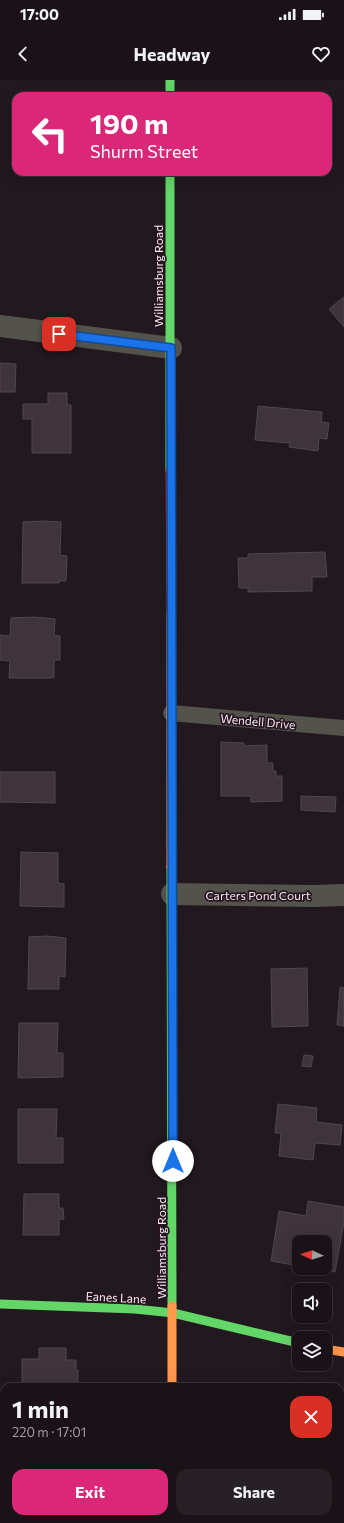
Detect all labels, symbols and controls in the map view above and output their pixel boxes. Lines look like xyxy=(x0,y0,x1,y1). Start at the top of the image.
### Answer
text: 17:00 xyxy=(20,5,59,23)
icon: back xyxy=(12,43,34,65)
text: Headway xyxy=(134,43,210,65)
icon: heart xyxy=(310,43,332,65)
text: 190 m xyxy=(90,106,168,140)
icon: left xyxy=(24,108,76,160)
text: Shurm Street xyxy=(90,140,198,162)
street label: Williamsburg Road xyxy=(151,225,165,327)
pin xyxy=(42,317,76,351)
icon: arrive xyxy=(48,323,70,345)
street label: Wendell Drive xyxy=(220,711,296,731)
street label: Carters Pond Court xyxy=(205,888,311,902)
position arrow xyxy=(152,1140,194,1182)
street label: Williamsburg Road xyxy=(154,1197,168,1299)
north arrow xyxy=(292,1235,332,1275)
map controls xyxy=(292,1235,332,1371)
button: sound xyxy=(292,1283,332,1323)
street label: Eanes Lane xyxy=(85,1288,147,1306)
button: layers xyxy=(292,1331,332,1371)
text: 1 min xyxy=(12,1394,69,1423)
button: close xyxy=(290,1396,332,1438)
text: 220 m · 17:01 xyxy=(12,1424,86,1440)
button: Exit xyxy=(12,1469,168,1515)
button: Share xyxy=(176,1469,332,1515)

